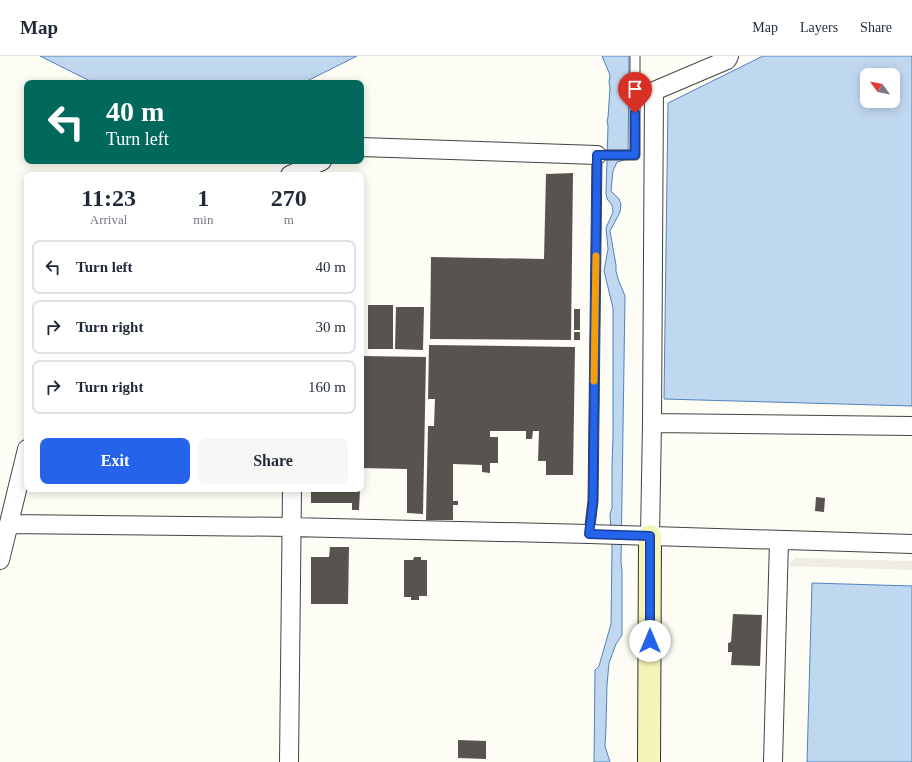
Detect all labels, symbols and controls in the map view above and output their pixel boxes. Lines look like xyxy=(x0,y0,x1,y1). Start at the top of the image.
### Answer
text: Map xyxy=(20,17,58,38)
text: Map xyxy=(752,20,778,35)
text: Layers xyxy=(800,20,838,35)
text: Share xyxy=(860,20,892,35)
north arrow xyxy=(860,68,900,108)
map controls xyxy=(860,68,900,108)
pin xyxy=(618,72,652,113)
icon: arrive xyxy=(624,78,646,100)
icon: left xyxy=(40,96,92,148)
text: 40 m xyxy=(106,96,164,127)
text: Turn left xyxy=(106,129,169,149)
text: 11:23 xyxy=(81,185,136,211)
text: 1 xyxy=(197,185,209,211)
text: 270 xyxy=(271,185,307,211)
text: Arrival xyxy=(90,212,127,227)
text: min xyxy=(193,212,213,227)
text: m xyxy=(284,212,294,227)
icon: left xyxy=(42,256,64,278)
text: Turn left xyxy=(76,259,133,275)
text: 40 m xyxy=(316,259,346,275)
icon: right xyxy=(42,316,64,338)
text: Turn right xyxy=(76,319,143,335)
text: 30 m xyxy=(316,319,346,335)
icon: right xyxy=(42,376,64,398)
text: Turn right xyxy=(76,379,143,395)
text: 160 m xyxy=(308,379,346,395)
button: Exit xyxy=(40,438,190,484)
button: Share xyxy=(198,438,348,484)
position arrow xyxy=(629,620,671,662)

